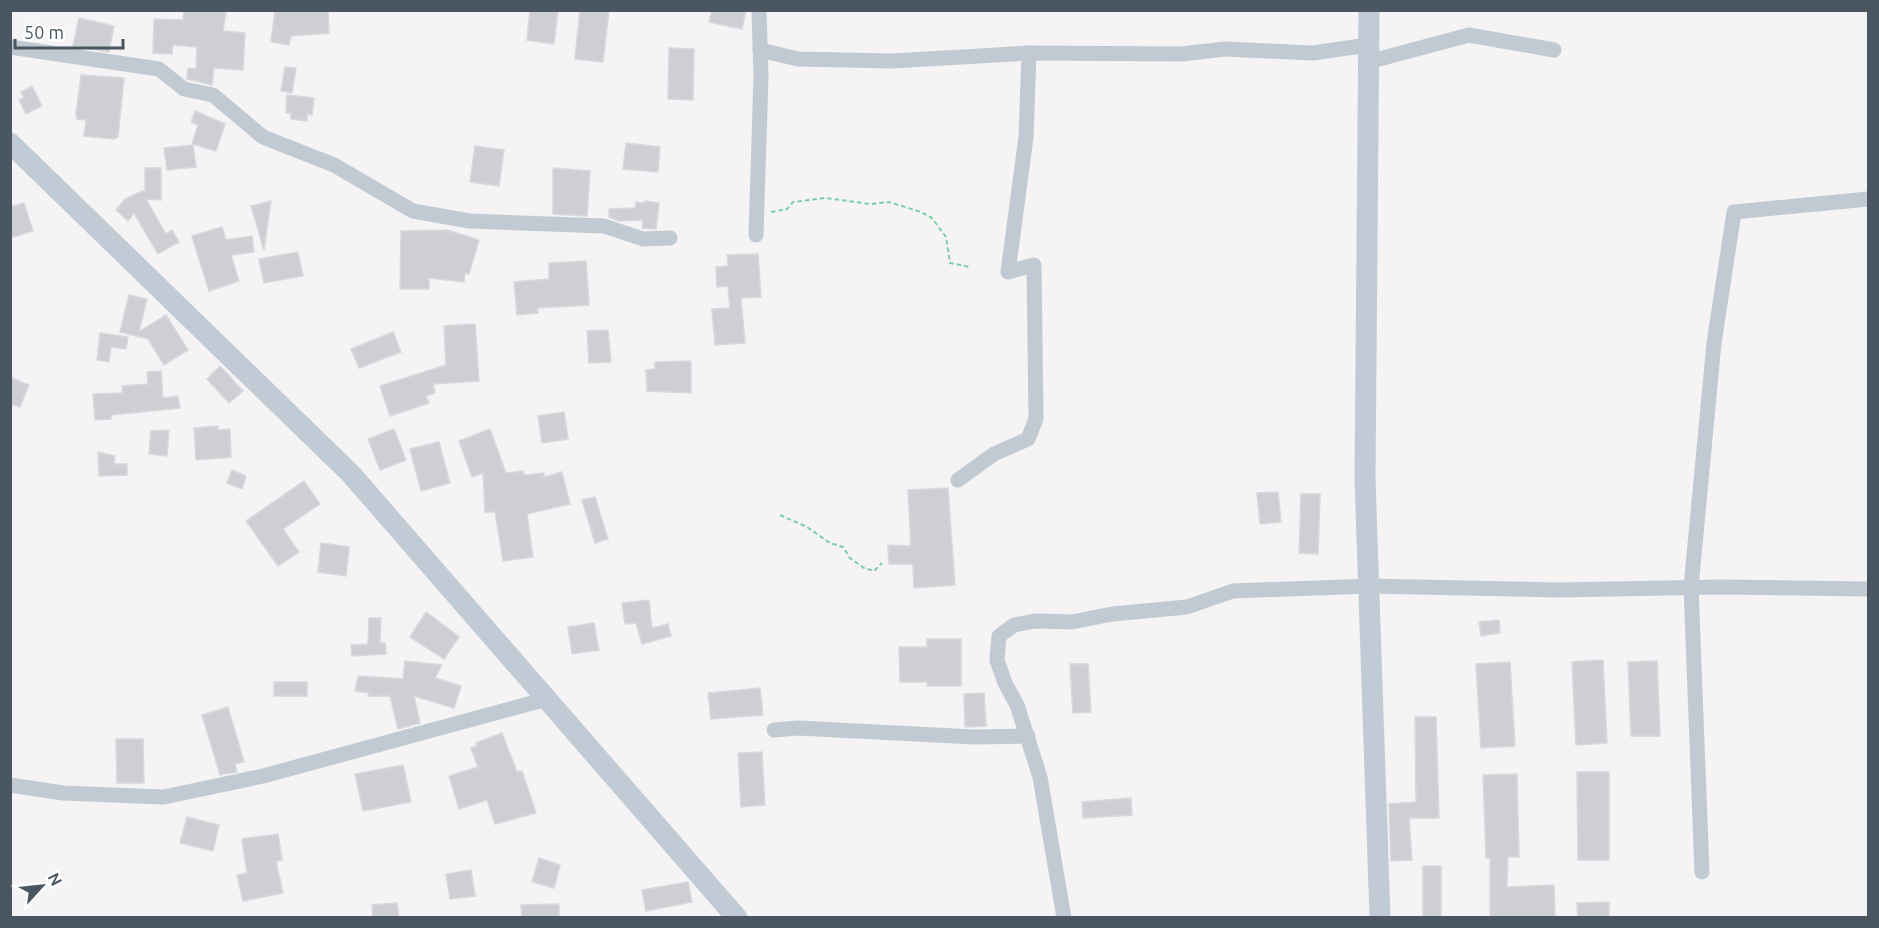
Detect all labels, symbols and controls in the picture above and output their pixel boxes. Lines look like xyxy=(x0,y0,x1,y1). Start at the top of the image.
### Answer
scale bar xyxy=(15,12,123,50)
text: 50 m xyxy=(24,22,64,42)
north arrow xyxy=(12,856,72,916)
text: N xyxy=(45,870,66,889)

